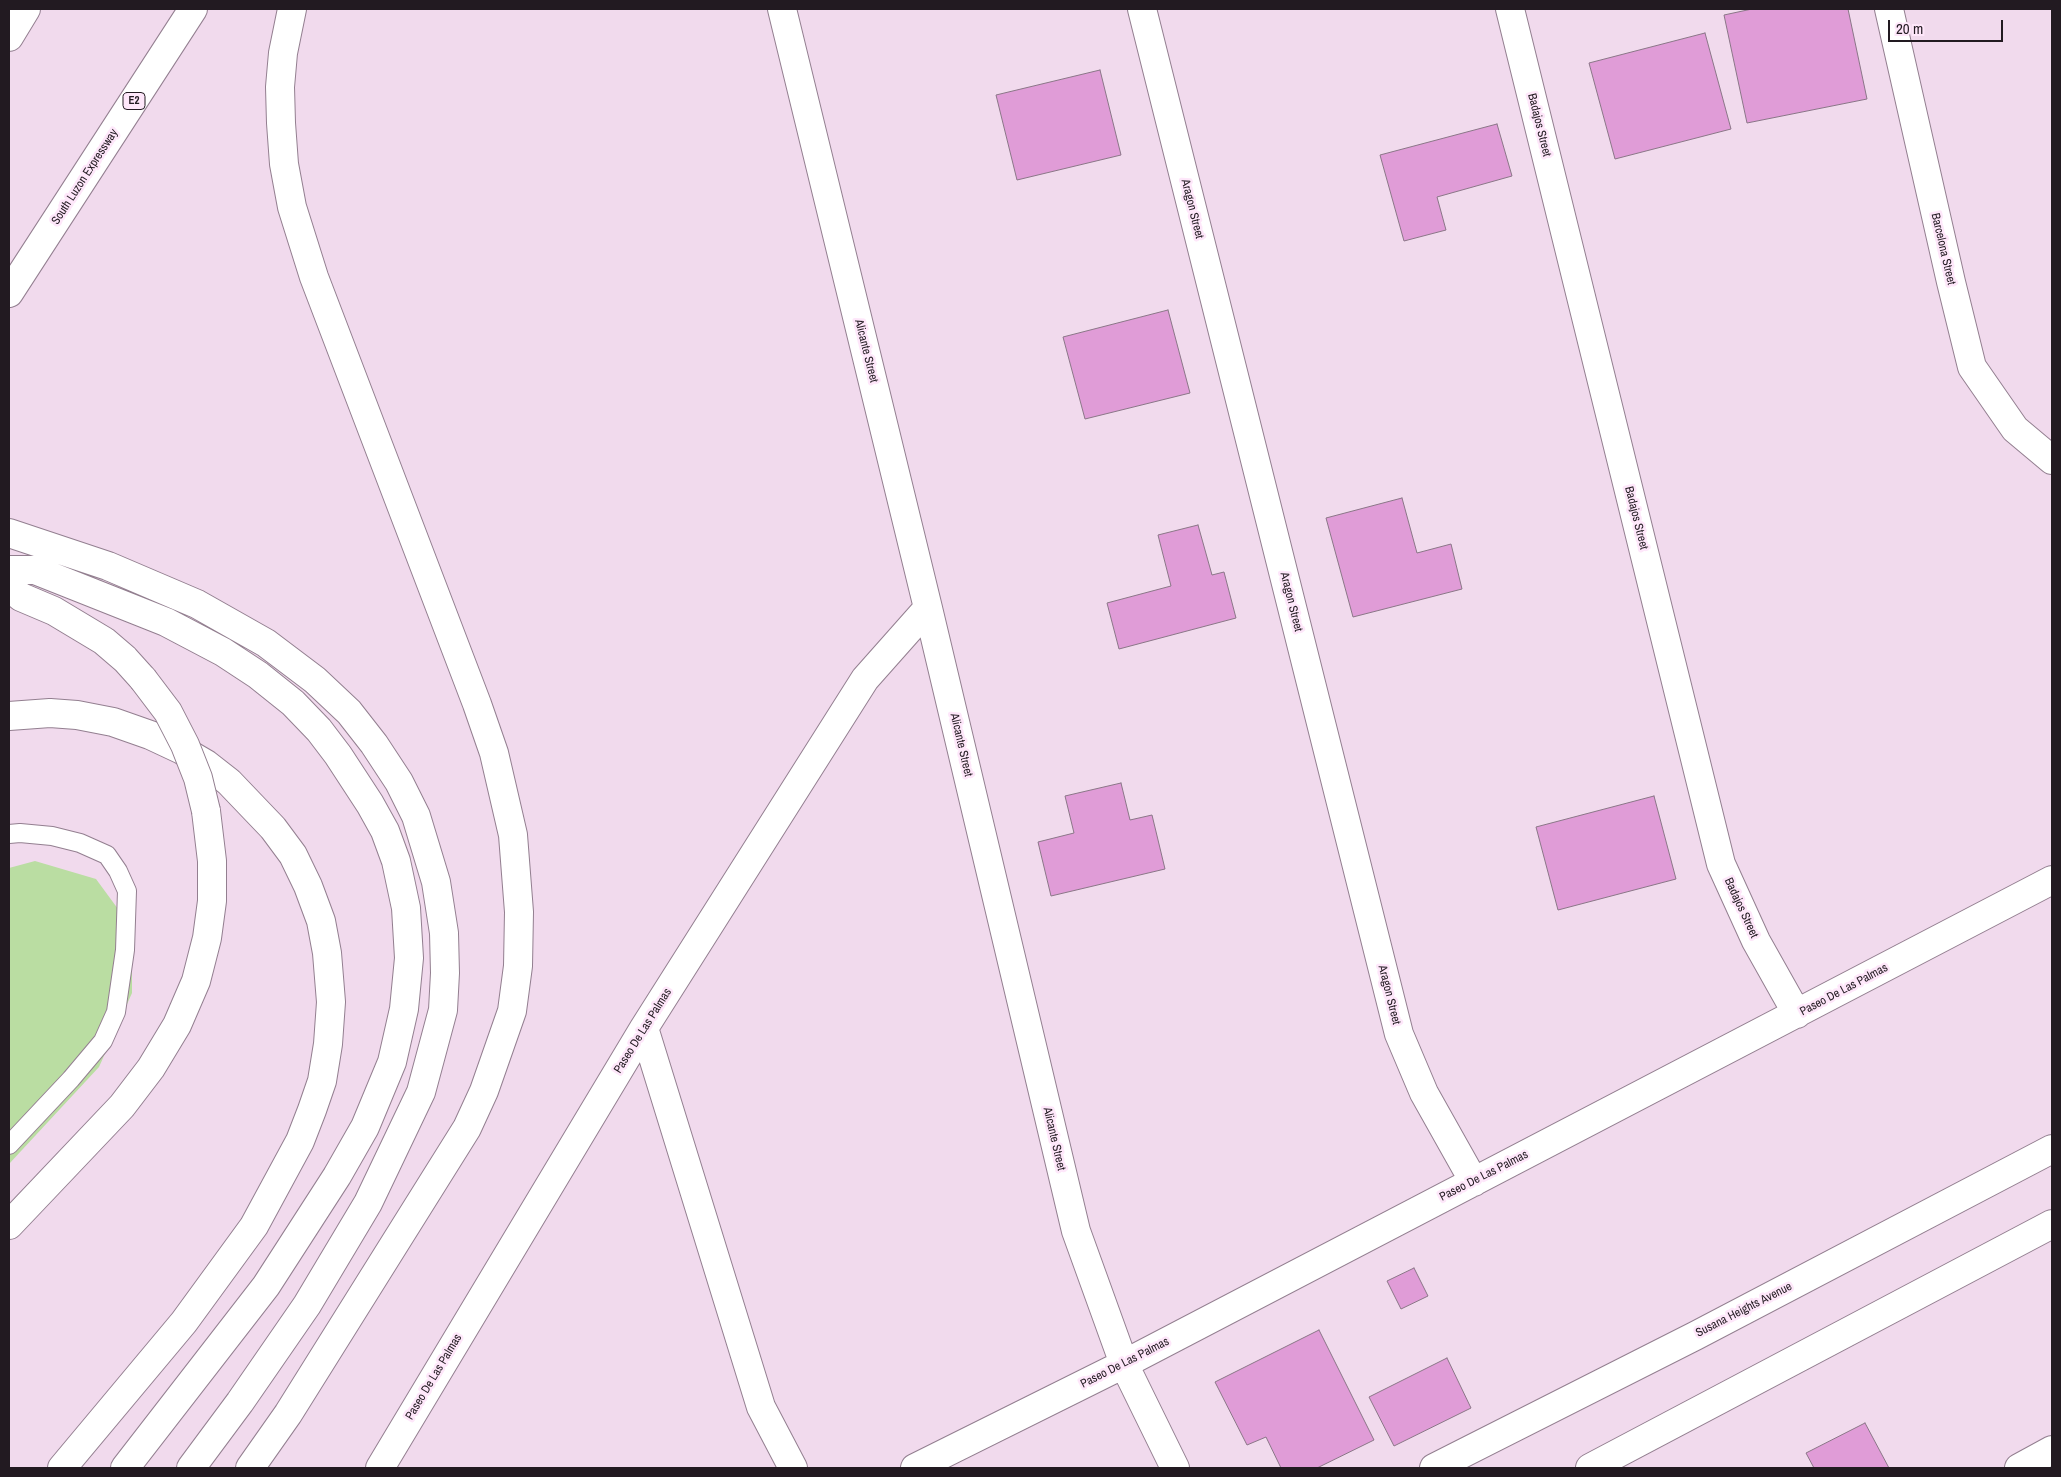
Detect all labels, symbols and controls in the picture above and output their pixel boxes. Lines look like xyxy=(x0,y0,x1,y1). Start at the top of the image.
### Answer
scale bar xyxy=(1891,10,2006,42)
text: 20 m xyxy=(1896,18,1923,39)
road number: E2 xyxy=(123,92,145,110)
street label: Badajos Street xyxy=(1524,92,1554,158)
street label: South Luzon Expressway xyxy=(49,127,121,227)
street label: Aragon Street xyxy=(1178,178,1206,240)
street label: Barcelona Street xyxy=(1928,212,1958,286)
street label: Alicante Street xyxy=(851,318,881,384)
street label: Badajos Street xyxy=(1621,485,1651,551)
street label: Aragon Street xyxy=(1277,571,1305,633)
street label: Alicante Street xyxy=(947,712,975,778)
street label: Badajos Street xyxy=(1721,876,1761,940)
street label: Paseo De Las Palmas xyxy=(1798,961,1890,1019)
street label: Aragon Street xyxy=(1375,964,1403,1026)
street label: Paseo De Las Palmas xyxy=(611,986,675,1076)
street label: Alicante Street xyxy=(1040,1106,1068,1172)
street label: Paseo De Las Palmas xyxy=(1437,1147,1531,1205)
street label: Susana Heights Avenue xyxy=(1694,1280,1794,1340)
street label: Paseo De Las Palmas xyxy=(403,1332,465,1422)
street label: Paseo De Las Palmas xyxy=(1078,1334,1172,1392)

